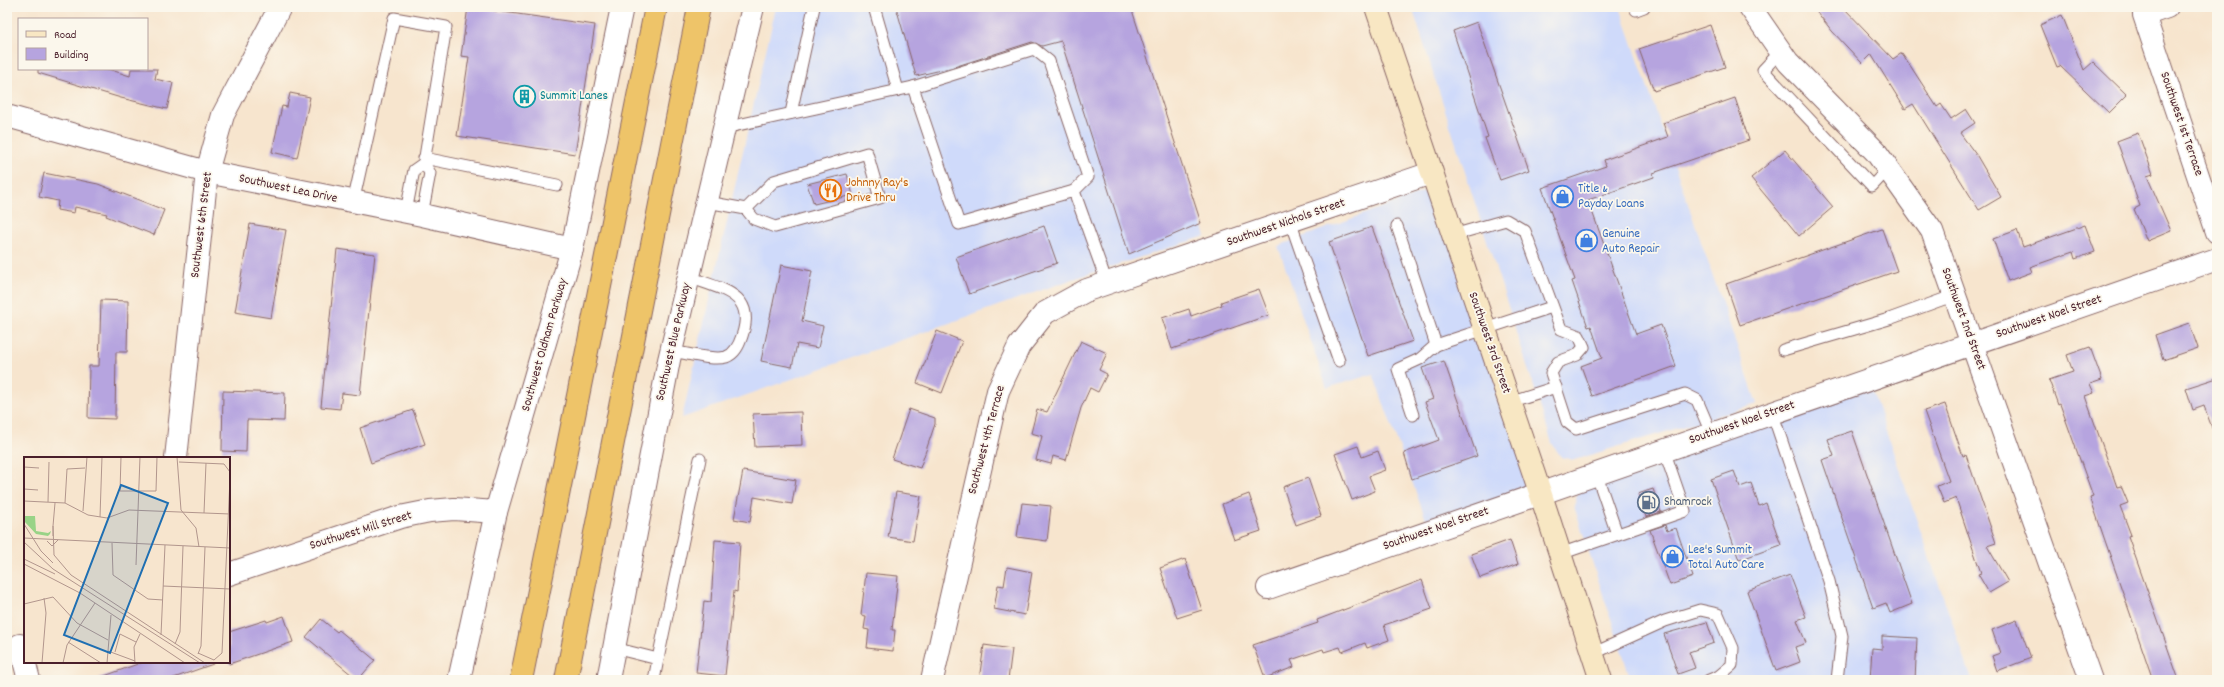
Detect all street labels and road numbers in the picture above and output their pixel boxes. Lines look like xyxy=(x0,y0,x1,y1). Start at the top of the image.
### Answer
street label: Southwest 1st Terrace xyxy=(2154,69,2208,179)
street label: Southwest Lea Drive xyxy=(237,169,339,209)
street label: Southwest 6th Street xyxy=(186,171,218,279)
street label: Southwest Nichols Street xyxy=(1224,194,1348,252)
street label: Southwest 2nd Street xyxy=(1936,265,1990,373)
street label: Southwest Oldham Parkway xyxy=(517,275,573,414)
street label: Southwest Blue Parkway xyxy=(651,280,697,403)
street label: Southwest 3rd Street xyxy=(1463,290,1515,397)
street label: Southwest Noel Street xyxy=(1994,290,2105,344)
street label: Southwest 4th Terrace xyxy=(963,383,1011,497)
street label: Southwest Noel Street xyxy=(1687,396,1798,450)
street label: Southwest Noel Street xyxy=(1381,502,1492,556)
street label: Southwest Mill Street xyxy=(308,506,415,556)

